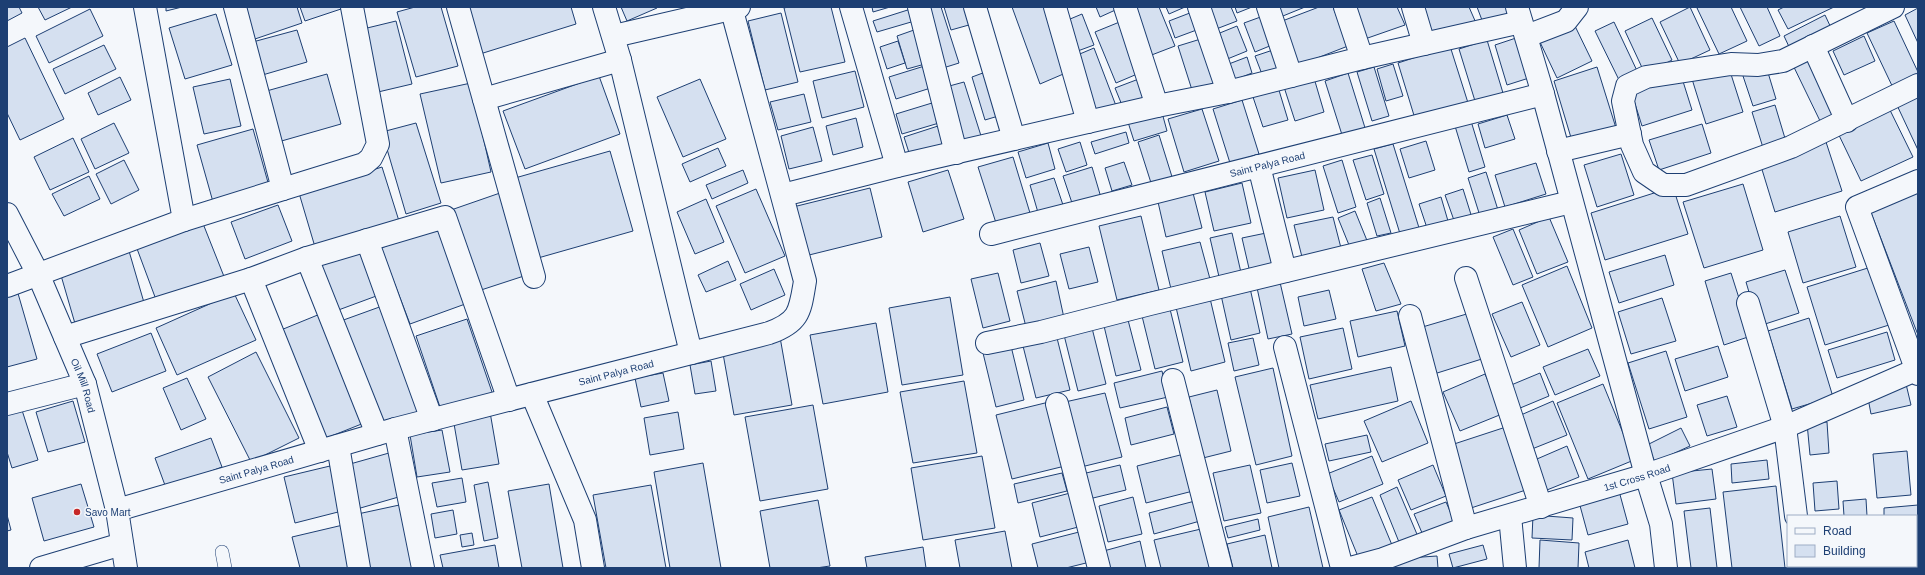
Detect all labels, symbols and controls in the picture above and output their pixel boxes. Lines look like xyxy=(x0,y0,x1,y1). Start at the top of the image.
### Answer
street label: Saint Palya Road xyxy=(1229,150,1306,179)
street label: Oil Mill Road xyxy=(69,357,97,414)
street label: Saint Palya Road xyxy=(577,358,655,388)
street label: Saint Palya Road xyxy=(218,454,295,486)
street label: 1st Cross Road xyxy=(1602,462,1672,493)
marker: Savo Mart xyxy=(72,507,82,517)
place label: Savo Mart xyxy=(85,507,131,518)
legend xyxy=(1787,515,1917,567)
text: Road xyxy=(1823,524,1852,538)
text: Building xyxy=(1823,544,1866,558)

